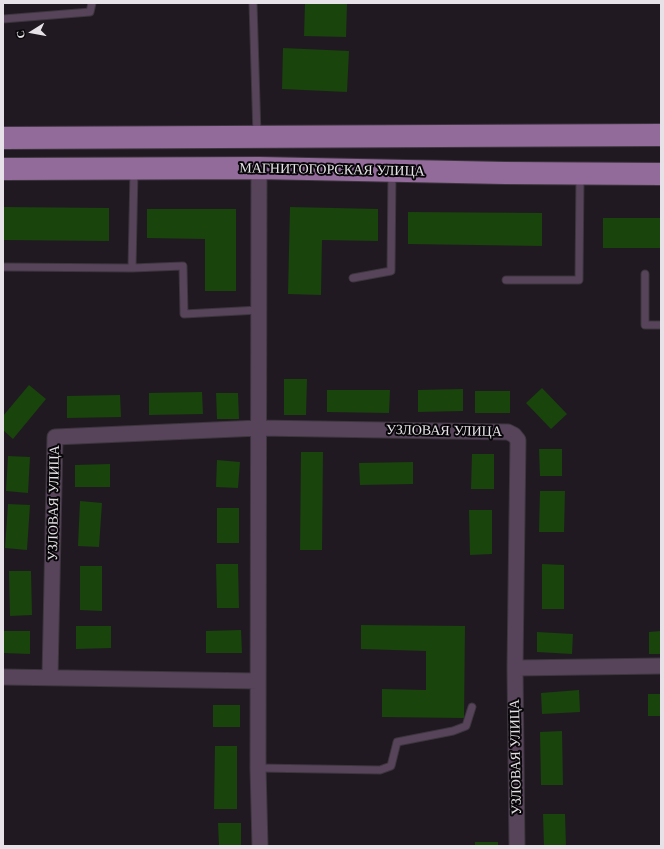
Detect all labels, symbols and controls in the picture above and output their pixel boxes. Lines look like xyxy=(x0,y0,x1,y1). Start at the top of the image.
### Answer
north arrow xyxy=(12,12,52,52)
text: С xyxy=(13,29,28,40)
street label: МАГНИТОГОРСКАЯ УЛИЦА xyxy=(239,160,425,180)
street label: УЗЛОВАЯ УЛИЦА xyxy=(386,422,502,440)
street label: УЗЛОВАЯ УЛИЦА xyxy=(45,445,63,561)
street label: УЗЛОВАЯ УЛИЦА xyxy=(507,699,525,815)

